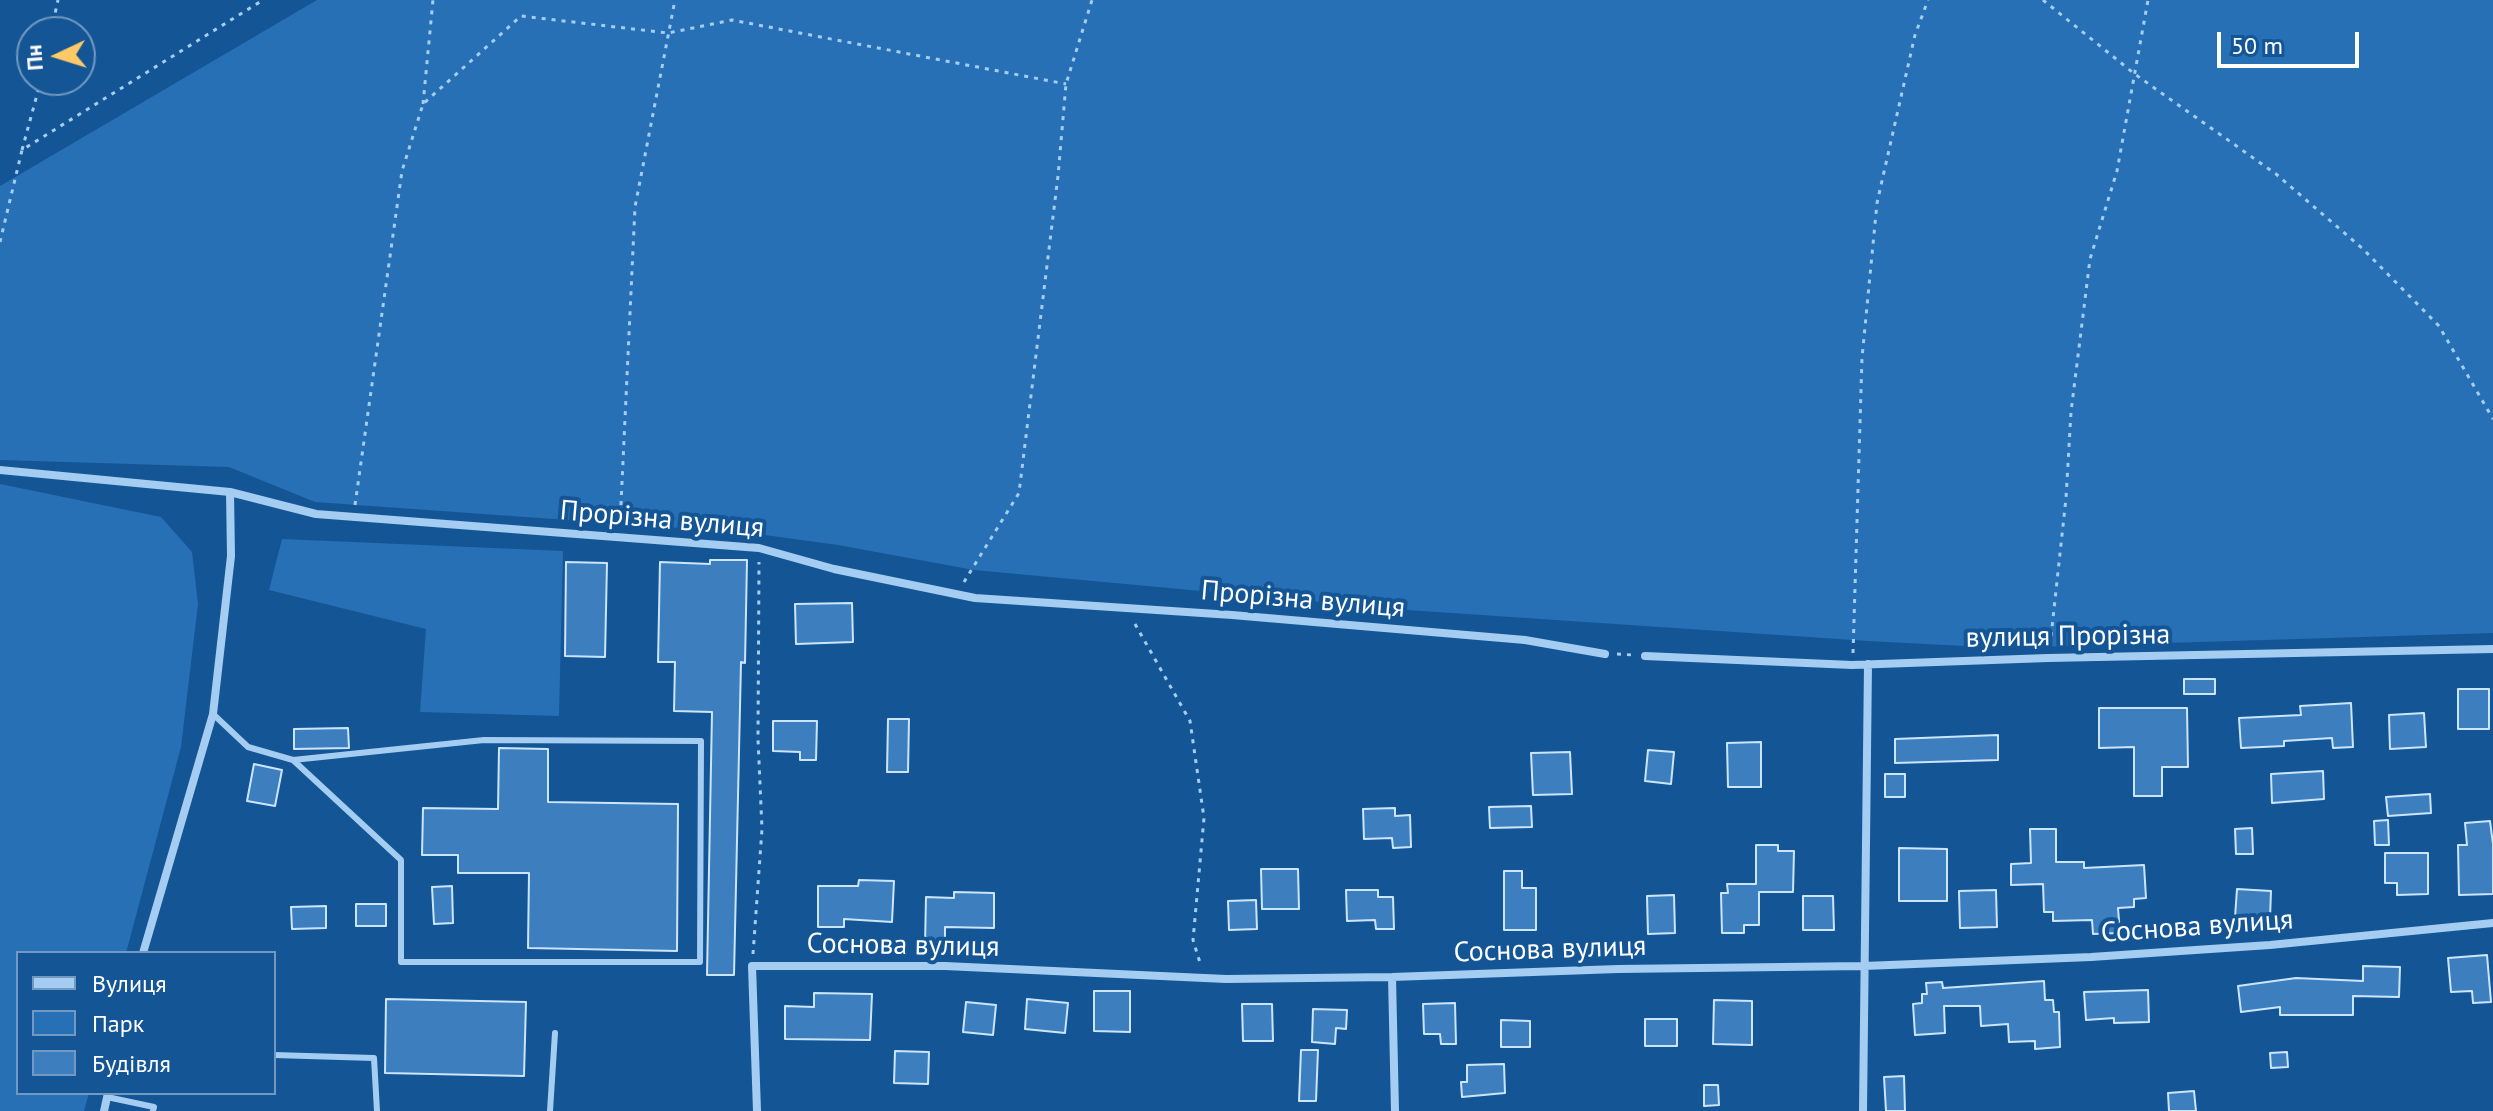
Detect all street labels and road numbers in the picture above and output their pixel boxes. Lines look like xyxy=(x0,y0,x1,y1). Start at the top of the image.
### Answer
street label: Прорізна вулиця xyxy=(559,494,765,546)
street label: Прорізна вулиця xyxy=(1200,574,1406,626)
street label: вулиця Прорізна xyxy=(1965,618,2171,656)
street label: Соснова вулиця xyxy=(2100,904,2294,950)
street label: Соснова вулиця xyxy=(806,928,1000,964)
street label: Соснова вулиця xyxy=(1453,930,1647,970)

